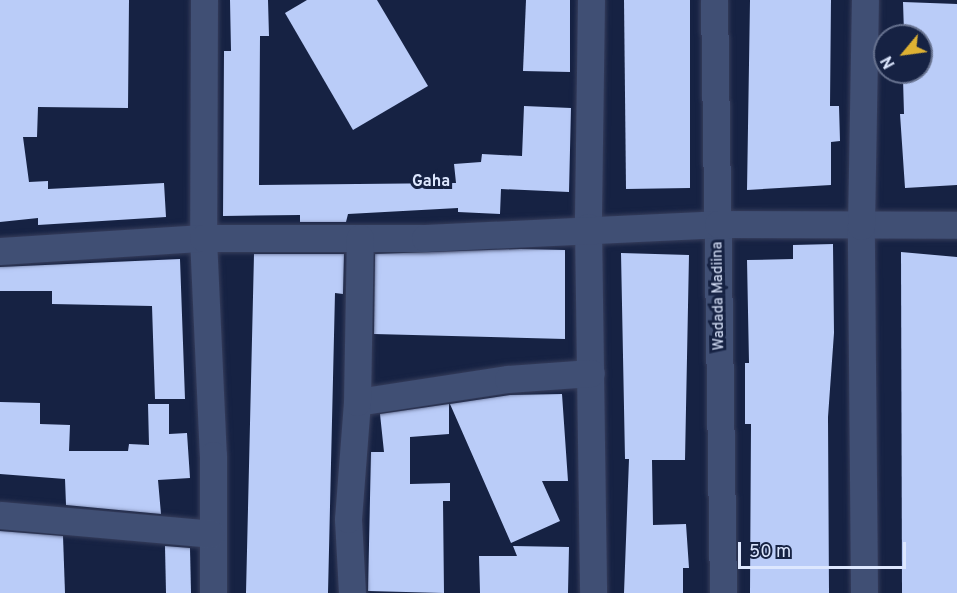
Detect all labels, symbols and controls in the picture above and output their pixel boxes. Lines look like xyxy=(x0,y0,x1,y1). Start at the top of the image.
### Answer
north arrow xyxy=(873,24,933,84)
text: N xyxy=(877,52,901,72)
district label: Gaha xyxy=(412,172,450,192)
street label: Wadada Madiina xyxy=(709,241,729,351)
scale bar xyxy=(741,530,909,568)
text: 50 m xyxy=(749,541,791,564)

